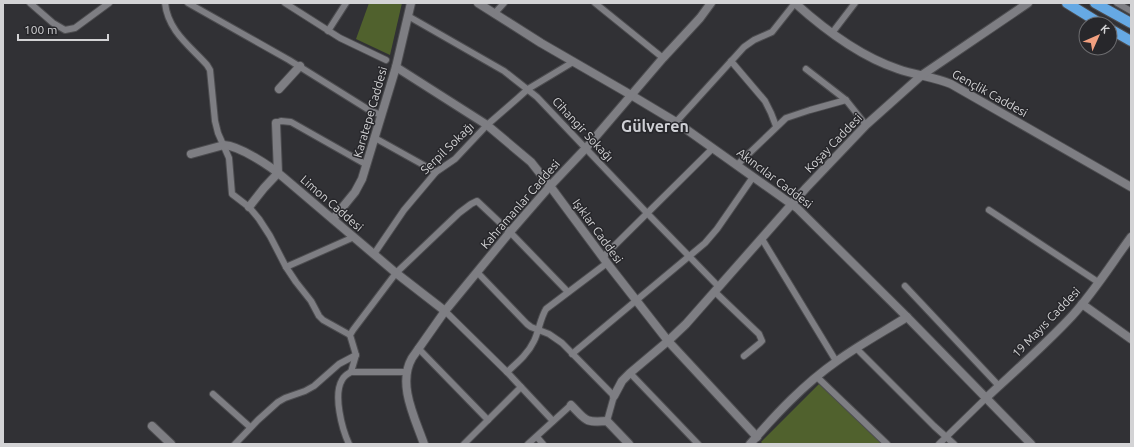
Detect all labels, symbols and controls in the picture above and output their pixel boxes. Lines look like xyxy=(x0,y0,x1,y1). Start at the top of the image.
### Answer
scale bar xyxy=(18,16,108,42)
north arrow xyxy=(1078,16,1118,56)
text: K xyxy=(1098,22,1112,36)
text: 100 m xyxy=(24,23,57,36)
street label: Karatepe Caddesi xyxy=(351,65,389,159)
street label: Gençlik Caddesi xyxy=(950,67,1030,119)
street label: Cihangir Sokağı xyxy=(550,94,616,164)
street label: Koşay Caddesi xyxy=(802,111,864,175)
district label: Gülveren xyxy=(621,117,689,135)
street label: Serpil Sokağı xyxy=(418,119,476,177)
street label: Akıncılar Caddesi xyxy=(735,145,815,211)
street label: Kahramanlar Caddesi xyxy=(478,157,562,251)
street label: Limon Caddesi xyxy=(298,172,366,234)
street label: Işıklar Caddesi xyxy=(570,196,626,266)
street label: 19 Mayıs Caddesi xyxy=(1009,284,1083,360)

